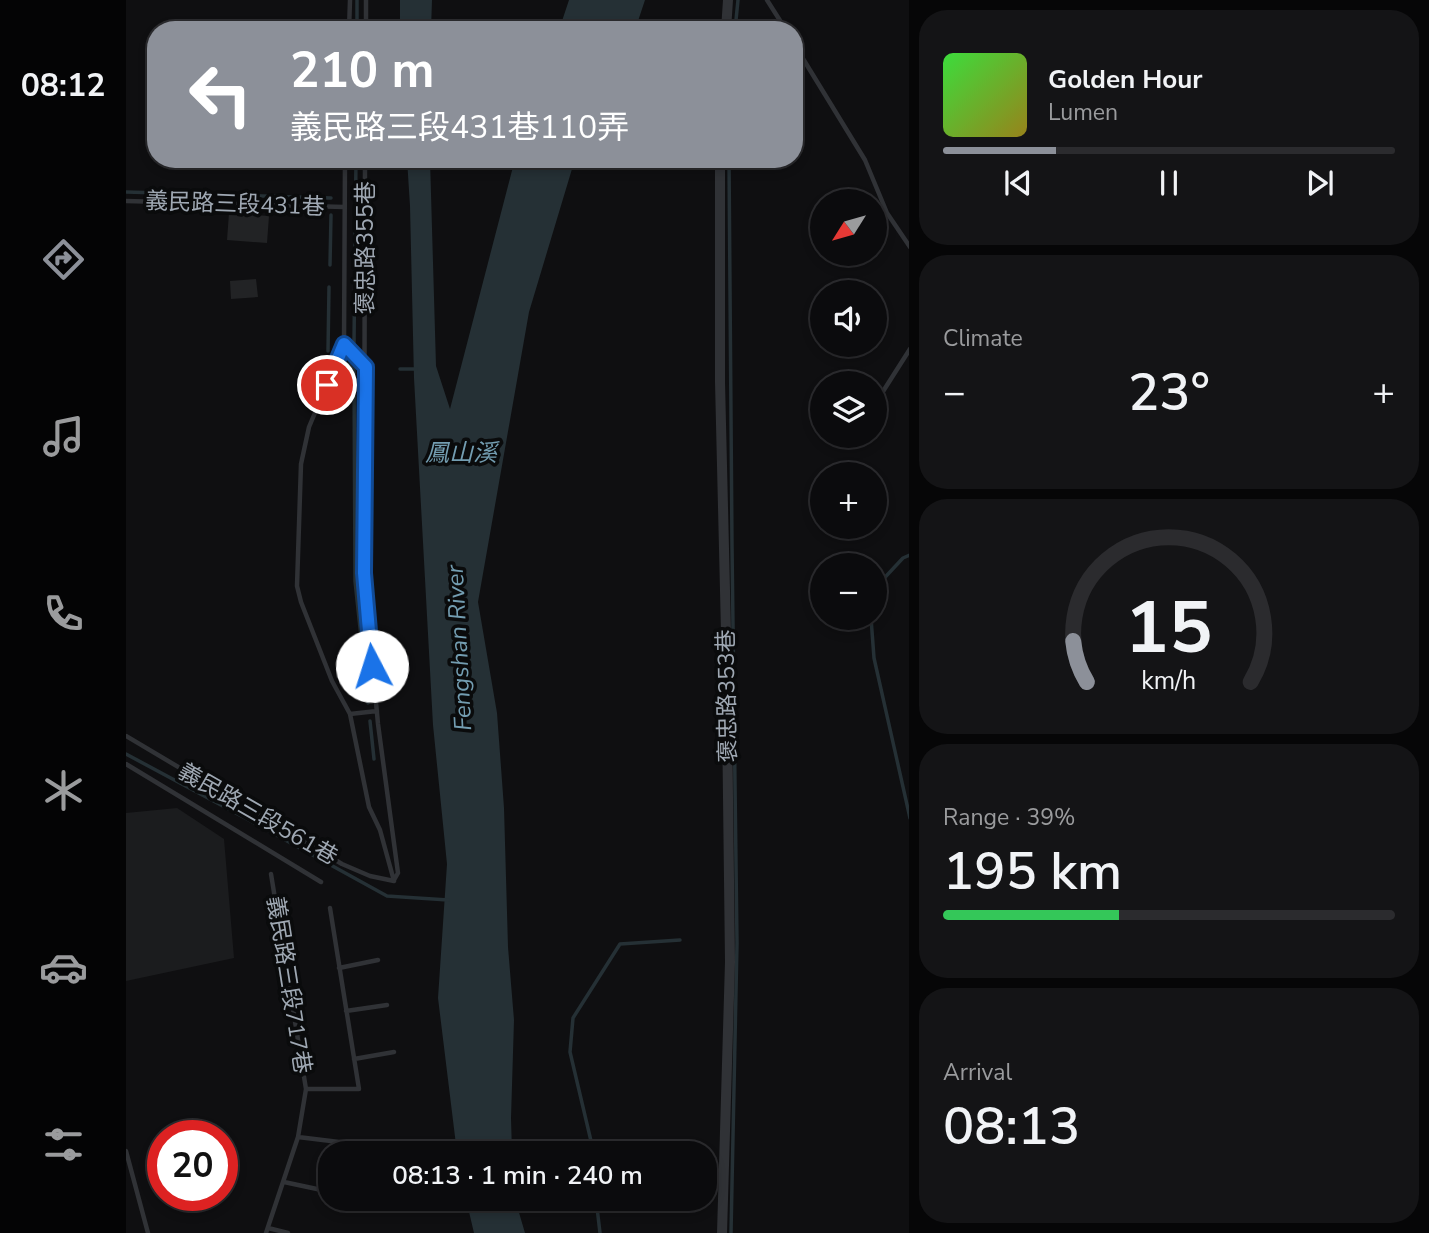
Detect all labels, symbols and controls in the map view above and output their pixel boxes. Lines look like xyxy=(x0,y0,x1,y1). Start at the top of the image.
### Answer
text: 210 m xyxy=(290,37,434,104)
icon: left xyxy=(175,49,266,140)
text: Golden Hour xyxy=(1048,62,1203,97)
text: 08:12 xyxy=(21,64,105,107)
text: Lumen xyxy=(1048,97,1118,128)
text: 義民路三段431巷110弄 xyxy=(290,106,629,149)
icon: previous xyxy=(999,164,1037,202)
icon: pause xyxy=(1150,164,1188,202)
icon: next xyxy=(1301,164,1339,202)
street label: 褒忠路355巷 xyxy=(350,181,381,315)
street label: 義民路三段431巷 xyxy=(145,185,325,223)
north arrow xyxy=(810,189,887,266)
map controls xyxy=(810,189,887,630)
icon: directions xyxy=(39,235,88,284)
button: sound xyxy=(810,280,887,357)
text: Climate xyxy=(943,323,1023,354)
pin xyxy=(297,355,357,415)
text: 23° xyxy=(1128,357,1210,428)
icon: arrive xyxy=(308,366,346,404)
text: − xyxy=(943,367,966,418)
text: + xyxy=(1372,367,1395,418)
button: layers xyxy=(810,371,887,448)
icon: music xyxy=(39,412,88,461)
water label: 鳳山溪 xyxy=(425,437,500,469)
button: + xyxy=(810,462,887,539)
button: − xyxy=(810,553,887,630)
water label: Fengshan River xyxy=(439,563,479,732)
text: 15 xyxy=(1125,579,1213,679)
icon: phone xyxy=(39,589,88,638)
position arrow xyxy=(335,629,409,703)
street label: 褒忠路353巷 xyxy=(710,629,744,763)
text: km/h xyxy=(1141,664,1197,698)
street label: 義民路三段561巷 xyxy=(173,756,343,872)
icon: climate xyxy=(39,766,88,815)
text: Range · 39% xyxy=(943,802,1075,833)
text: 195 km xyxy=(943,836,1122,907)
street label: 義民路三段717巷 xyxy=(260,894,318,1076)
icon: car xyxy=(39,943,88,992)
text: Arrival xyxy=(943,1057,1012,1088)
text: 08:13 xyxy=(943,1091,1080,1162)
icon: filters xyxy=(39,1120,88,1169)
speed limit sign: 20 xyxy=(147,1120,238,1211)
text: 08:13 · 1 min · 240 m xyxy=(392,1158,643,1193)

